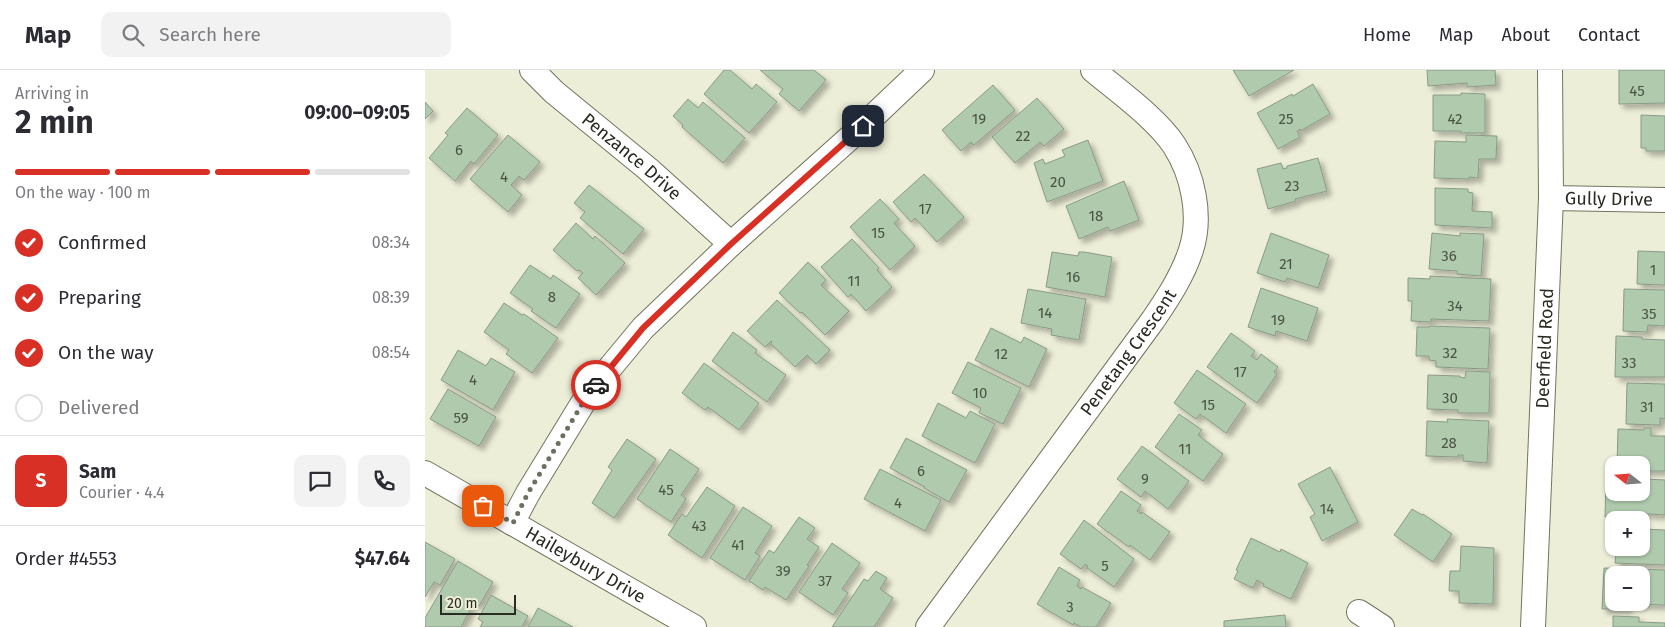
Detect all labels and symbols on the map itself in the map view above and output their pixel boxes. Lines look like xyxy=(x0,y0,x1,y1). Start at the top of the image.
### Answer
house number: 45 xyxy=(1629,82,1645,100)
pin xyxy=(842,105,884,147)
street label: Penzance Drive xyxy=(577,108,686,205)
house number: 19 xyxy=(972,110,986,128)
house number: 25 xyxy=(1279,110,1293,128)
house number: 42 xyxy=(1447,110,1463,128)
house number: 22 xyxy=(1016,127,1030,145)
house number: 6 xyxy=(455,141,463,159)
house number: 4 xyxy=(500,168,508,186)
house number: 20 xyxy=(1050,173,1066,191)
house number: 23 xyxy=(1285,177,1299,195)
street label: Gully Drive xyxy=(1565,187,1653,211)
house number: 17 xyxy=(918,200,932,218)
house number: 18 xyxy=(1089,207,1103,225)
house number: 15 xyxy=(871,224,885,242)
house number: 36 xyxy=(1441,247,1457,265)
house number: 21 xyxy=(1279,255,1293,273)
house number: 1 xyxy=(1650,261,1656,279)
house number: 16 xyxy=(1066,268,1080,286)
house number: 11 xyxy=(848,272,860,290)
street label: Penetang Crescent xyxy=(1076,285,1182,420)
house number: 8 xyxy=(548,288,556,306)
street label: Deerfield Road xyxy=(1531,288,1558,409)
house number: 34 xyxy=(1447,297,1463,315)
house number: 14 xyxy=(1038,304,1052,322)
house number: 35 xyxy=(1641,305,1657,323)
house number: 19 xyxy=(1271,311,1285,329)
house number: 32 xyxy=(1443,344,1457,362)
house number: 12 xyxy=(994,345,1008,363)
house number: 33 xyxy=(1622,354,1636,372)
courier xyxy=(571,360,621,410)
house number: 17 xyxy=(1233,363,1247,381)
house number: 4 xyxy=(469,371,477,389)
house number: 10 xyxy=(973,384,987,402)
house number: 30 xyxy=(1442,389,1458,407)
house number: 15 xyxy=(1201,396,1215,414)
house number: 31 xyxy=(1640,398,1654,416)
house number: 59 xyxy=(453,409,469,427)
house number: 28 xyxy=(1441,434,1457,452)
house number: 11 xyxy=(1179,440,1191,458)
north arrow xyxy=(1605,456,1650,501)
house number: 6 xyxy=(917,462,925,480)
house number: 9 xyxy=(1141,470,1149,488)
house number: 45 xyxy=(658,481,674,499)
pin xyxy=(462,485,504,527)
house number: 4 xyxy=(894,494,902,512)
house number: 14 xyxy=(1320,500,1334,518)
house number: 43 xyxy=(691,517,707,535)
street label: Haileybury Drive xyxy=(522,522,650,608)
house number: 41 xyxy=(731,536,745,554)
house number: 5 xyxy=(1101,557,1109,575)
house number: 39 xyxy=(775,562,791,580)
house number: 37 xyxy=(818,572,832,590)
scale bar xyxy=(440,592,516,615)
house number: 3 xyxy=(1066,598,1074,616)

